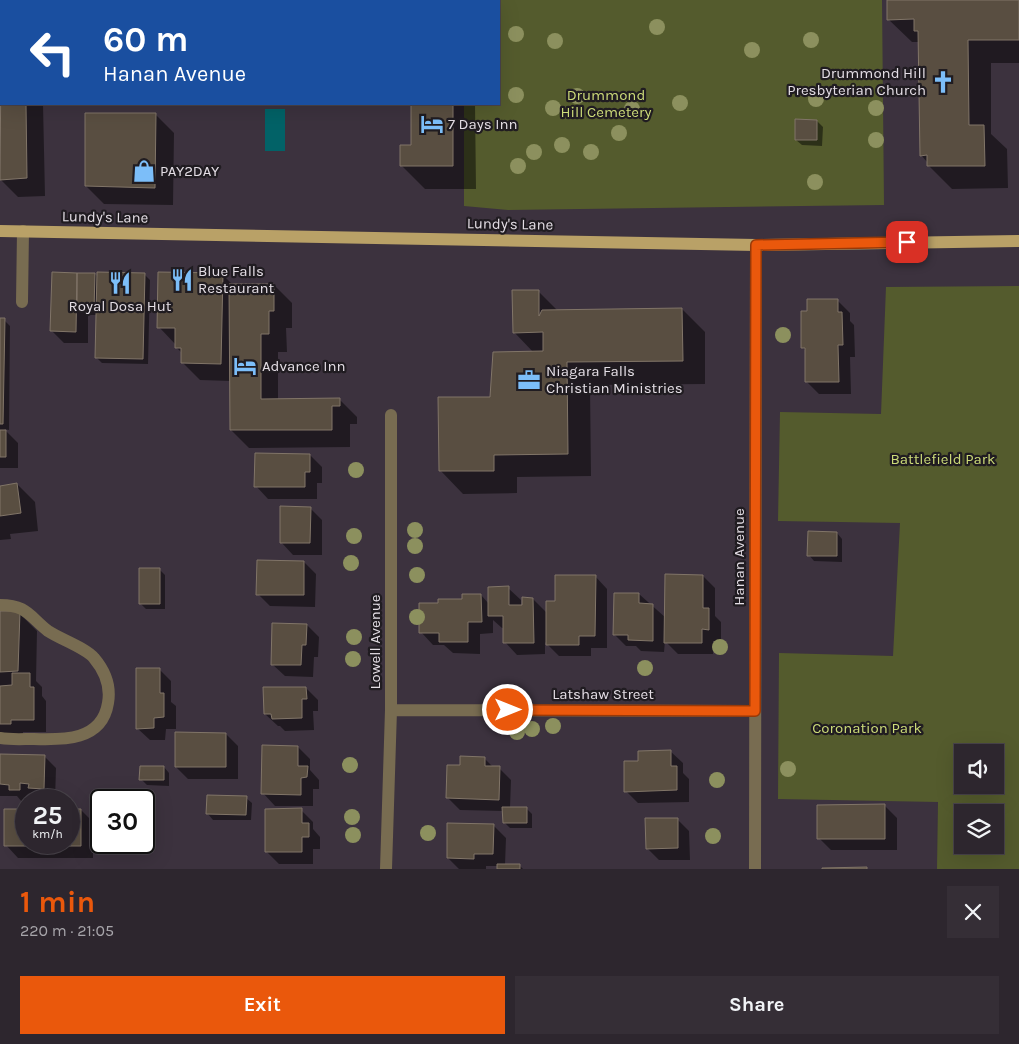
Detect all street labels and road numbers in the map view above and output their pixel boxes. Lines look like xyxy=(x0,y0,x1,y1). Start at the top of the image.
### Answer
street label: Lundy's Lane xyxy=(62,207,148,227)
street label: Lundy's Lane xyxy=(467,214,553,234)
street label: Hanan Avenue xyxy=(730,508,748,606)
street label: Lowell Avenue xyxy=(366,594,384,690)
street label: Latshaw Street xyxy=(552,685,654,703)

